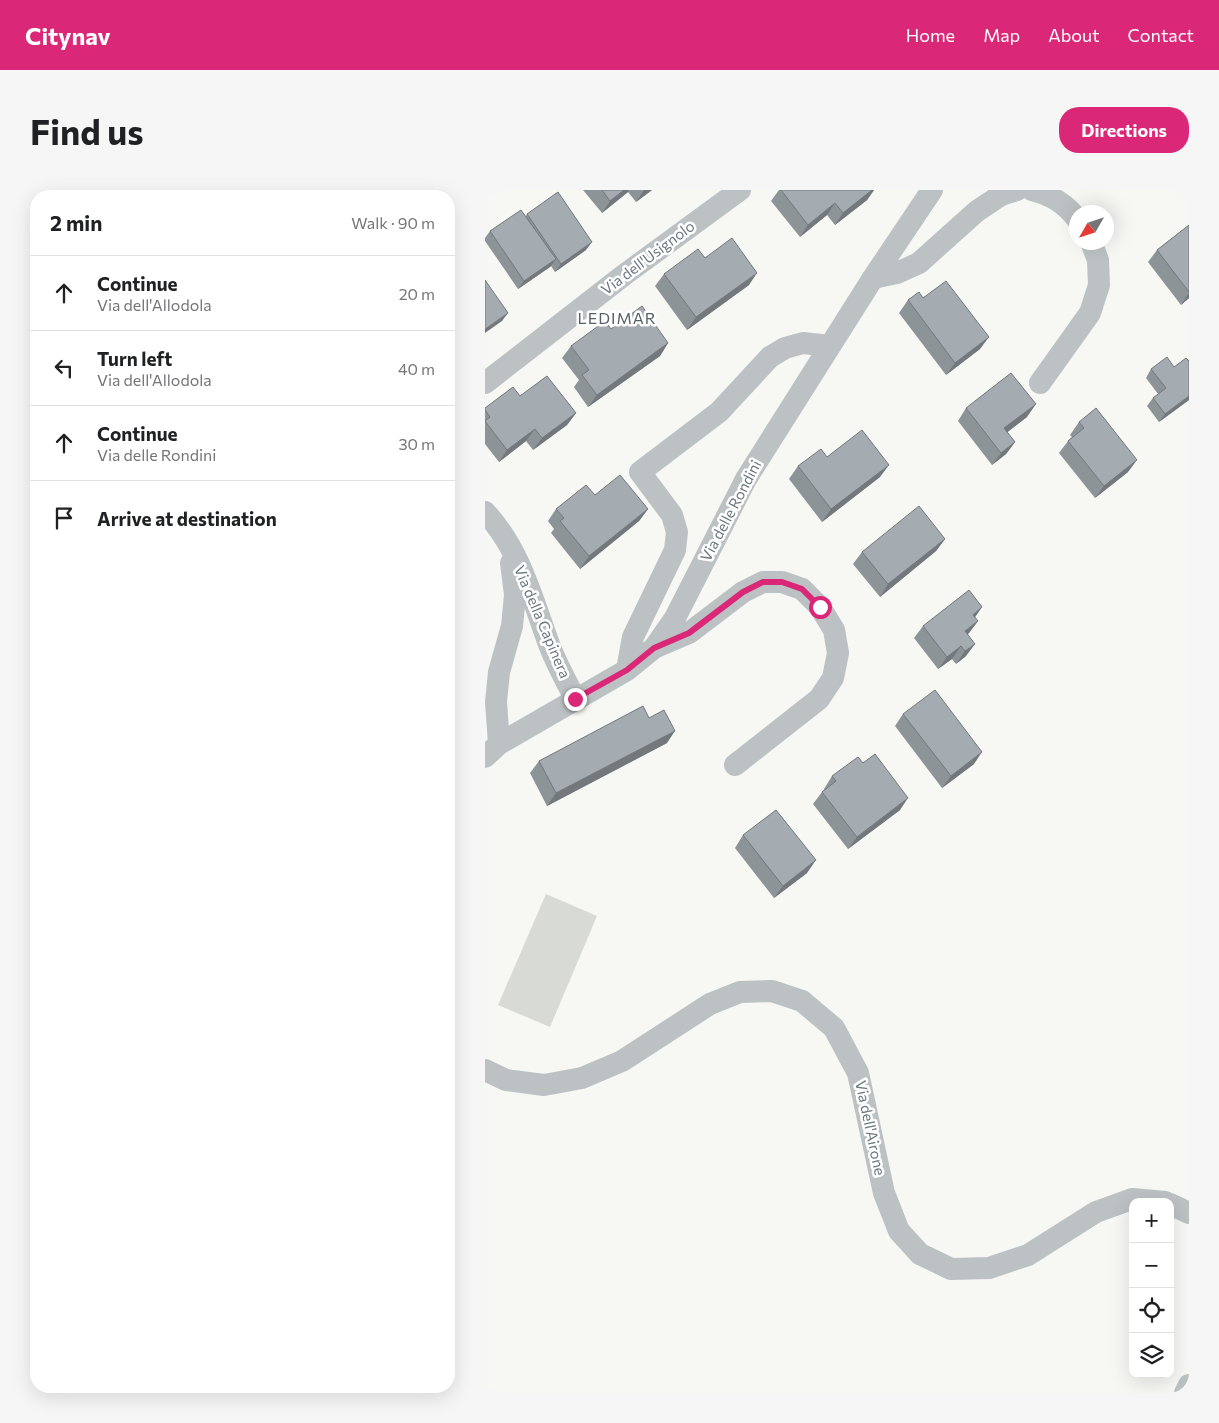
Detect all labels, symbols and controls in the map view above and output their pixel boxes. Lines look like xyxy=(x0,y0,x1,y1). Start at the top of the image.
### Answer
text: Citynav xyxy=(25,21,111,50)
text: Home xyxy=(906,24,955,46)
text: Map xyxy=(983,24,1020,46)
text: About xyxy=(1048,24,1100,46)
text: Contact xyxy=(1128,24,1194,46)
button: Directions xyxy=(1059,107,1189,153)
text: Find us xyxy=(30,109,144,152)
north arrow xyxy=(1069,205,1114,250)
text: 2 min xyxy=(50,210,102,235)
text: Walk · 90 m xyxy=(351,213,435,232)
street label: Via dell'Usignolo xyxy=(597,216,698,298)
text: Continue xyxy=(97,272,177,295)
icon: ahead xyxy=(50,279,78,307)
text: 20 m xyxy=(399,284,435,303)
text: Via dell'Allodola xyxy=(97,295,212,314)
district label: LEDIMAR xyxy=(578,308,657,327)
text: Turn left xyxy=(97,347,172,370)
icon: left xyxy=(50,354,78,382)
text: 40 m xyxy=(398,359,435,378)
text: Via dell'Allodola xyxy=(97,370,212,389)
text: Continue xyxy=(97,422,177,445)
icon: ahead xyxy=(50,429,78,457)
text: 30 m xyxy=(398,434,435,453)
text: Via delle Rondini xyxy=(97,445,216,464)
street label: Via delle Rondini xyxy=(696,457,764,564)
icon: arrive xyxy=(50,504,78,532)
text: Arrive at destination xyxy=(97,507,277,530)
street label: Via della Capinera xyxy=(511,562,575,681)
route start xyxy=(809,596,832,619)
route end xyxy=(564,688,587,711)
street label: Via dell'Airone xyxy=(852,1079,890,1177)
map controls xyxy=(1129,1198,1174,1378)
button: + xyxy=(1129,1198,1174,1243)
button: − xyxy=(1129,1243,1174,1288)
button: locate xyxy=(1129,1288,1174,1333)
button: layers xyxy=(1129,1333,1174,1378)

